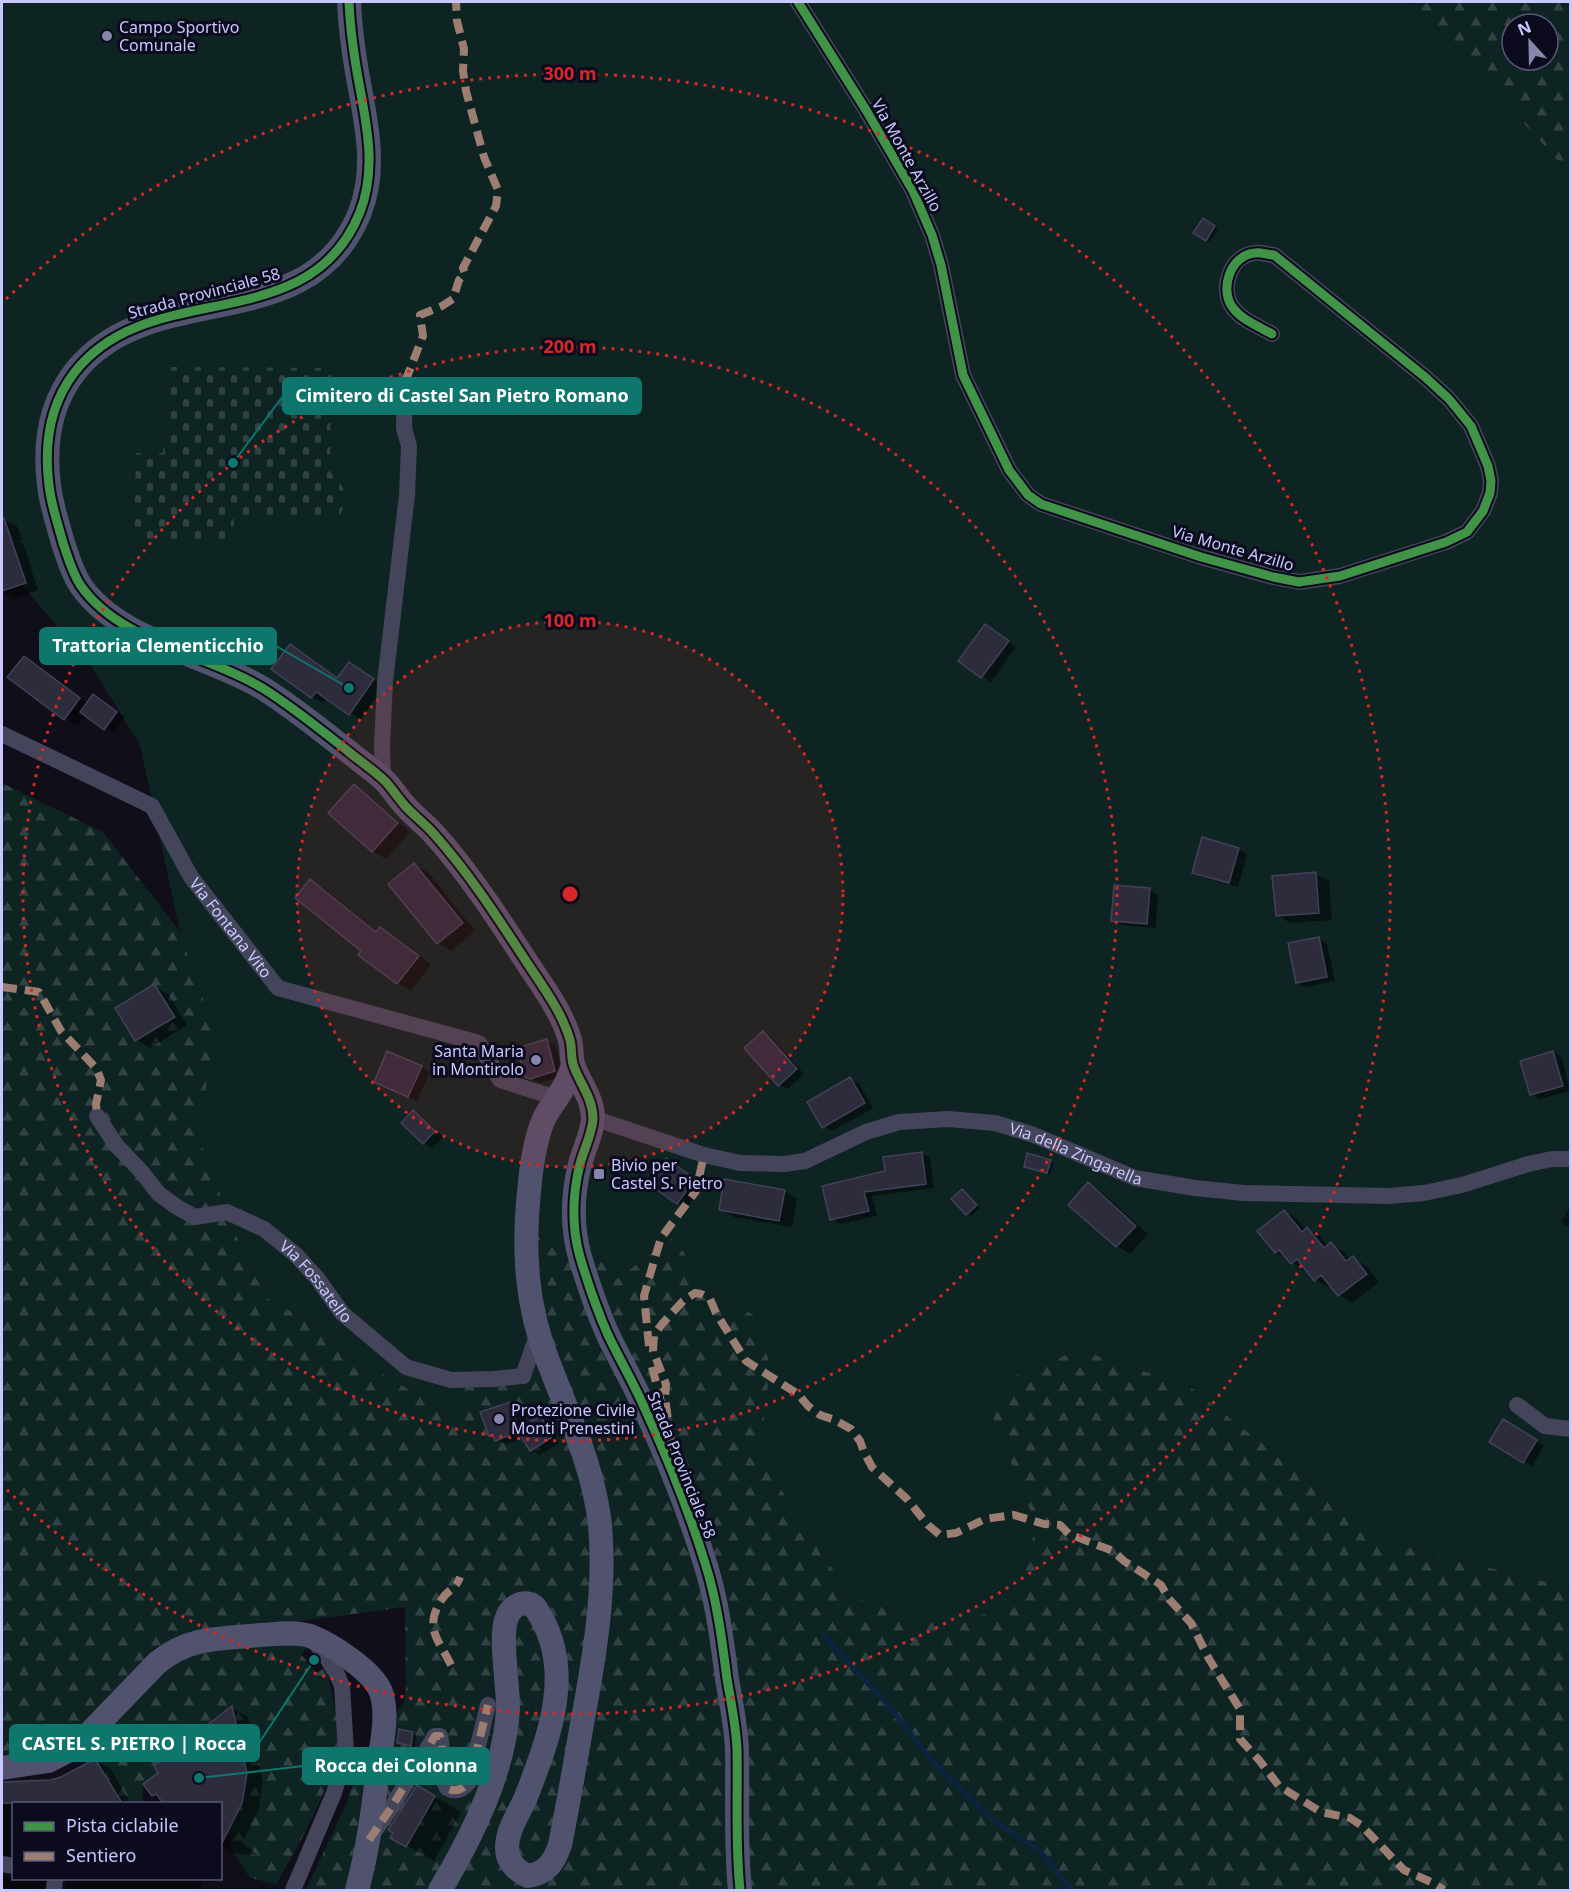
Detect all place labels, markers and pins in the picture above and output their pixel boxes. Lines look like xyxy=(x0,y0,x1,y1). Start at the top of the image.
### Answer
place label: Campo Sportivo Comunale xyxy=(119,16,239,56)
marker: Campo Sportivo Comunale xyxy=(100,29,114,43)
callout: Cimitero di Castel San Pietro Romano xyxy=(283,378,641,414)
callout: Trattoria Clementicchio xyxy=(40,628,276,664)
centre of rings xyxy=(560,884,580,904)
place label: Santa Maria in Montirolo xyxy=(432,1040,524,1080)
marker: Santa Maria in Montirolo xyxy=(529,1053,543,1067)
place label: Bivio per Castel S. Pietro xyxy=(611,1154,723,1194)
marker: Bivio per Castel S. Pietro xyxy=(592,1167,606,1181)
place label: Protezione Civile Monti Prenestini xyxy=(511,1399,635,1439)
marker: Protezione Civile Monti Prenestini xyxy=(492,1412,506,1426)
callout: CASTEL S. PIETRO | Rocca xyxy=(10,1725,259,1761)
callout: Rocca dei Colonna xyxy=(303,1748,489,1784)

